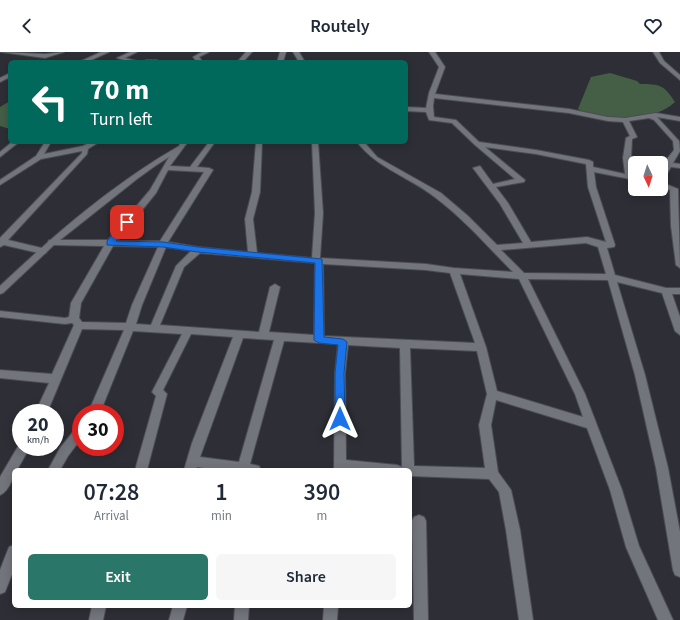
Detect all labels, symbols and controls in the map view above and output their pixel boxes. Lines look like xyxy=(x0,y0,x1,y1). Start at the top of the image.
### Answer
text: Routely xyxy=(310,14,370,39)
icon: back xyxy=(16,15,38,37)
icon: heart xyxy=(642,15,664,37)
text: 70 m xyxy=(90,70,149,110)
icon: left xyxy=(24,76,76,128)
text: Turn left xyxy=(90,107,152,132)
north arrow xyxy=(628,156,668,196)
map controls xyxy=(628,156,668,196)
pin xyxy=(110,205,144,239)
icon: arrive xyxy=(116,211,138,233)
position arrow xyxy=(319,398,361,440)
speed limit sign: 30 xyxy=(72,404,124,456)
text: 20 xyxy=(27,411,49,439)
text: km/h xyxy=(27,433,49,447)
text: 07:28 xyxy=(84,475,139,510)
text: 1 xyxy=(215,475,228,510)
text: 390 xyxy=(304,475,340,510)
text: Arrival xyxy=(94,507,129,525)
text: min xyxy=(211,507,232,525)
text: m xyxy=(317,507,327,525)
button: Exit xyxy=(28,554,208,600)
button: Share xyxy=(216,554,396,600)

